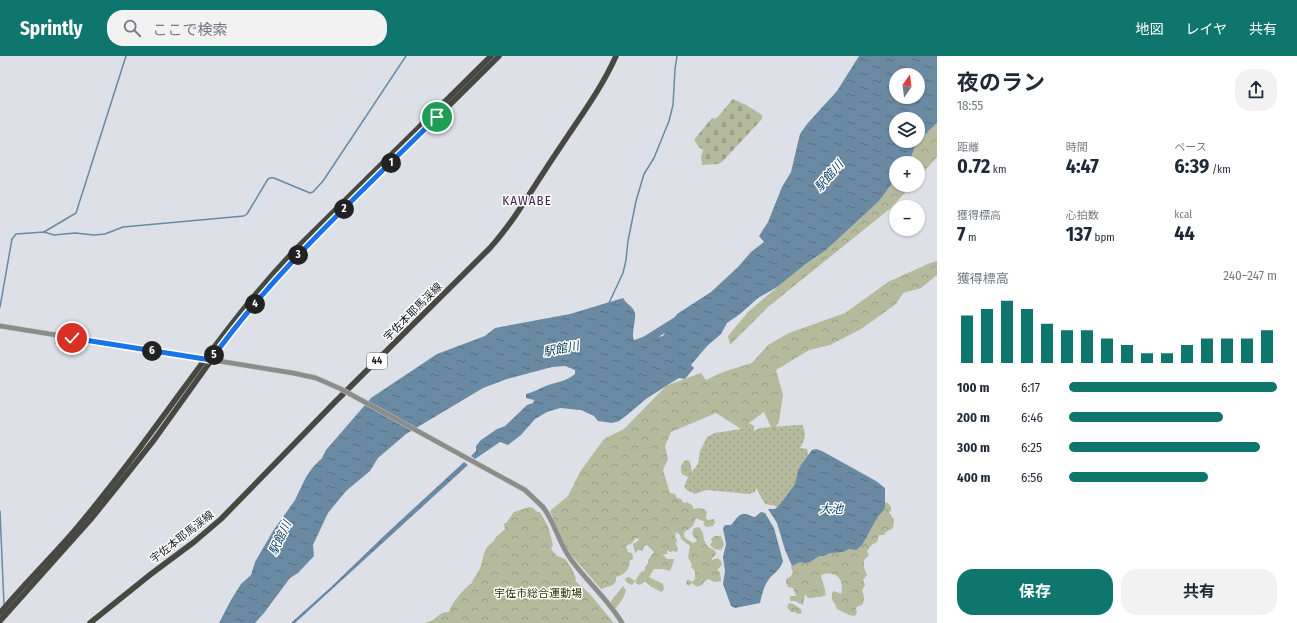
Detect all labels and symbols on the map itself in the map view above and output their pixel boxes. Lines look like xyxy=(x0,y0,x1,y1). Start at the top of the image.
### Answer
north arrow xyxy=(889,68,925,104)
pin xyxy=(420,100,454,134)
pin: 1 xyxy=(381,153,401,173)
water label: 駅館川 xyxy=(812,156,847,194)
district label: KAWABE xyxy=(502,193,552,208)
pin: 2 xyxy=(334,199,354,219)
pin: 3 xyxy=(288,245,308,265)
street label: 宇佐本耶馬渓線 xyxy=(381,280,445,344)
pin: 4 xyxy=(245,294,265,314)
pin xyxy=(55,321,89,355)
water label: 駅館川 xyxy=(542,338,582,359)
pin: 6 xyxy=(142,341,162,361)
pin: 5 xyxy=(204,345,224,365)
road number: 44 xyxy=(367,353,387,369)
water label: 大池 xyxy=(819,502,844,516)
street label: 宇佐本耶馬渓線 xyxy=(148,508,216,566)
water label: 駅館川 xyxy=(266,517,295,557)
park label: 宇佐市総合運動場 xyxy=(494,587,582,600)

